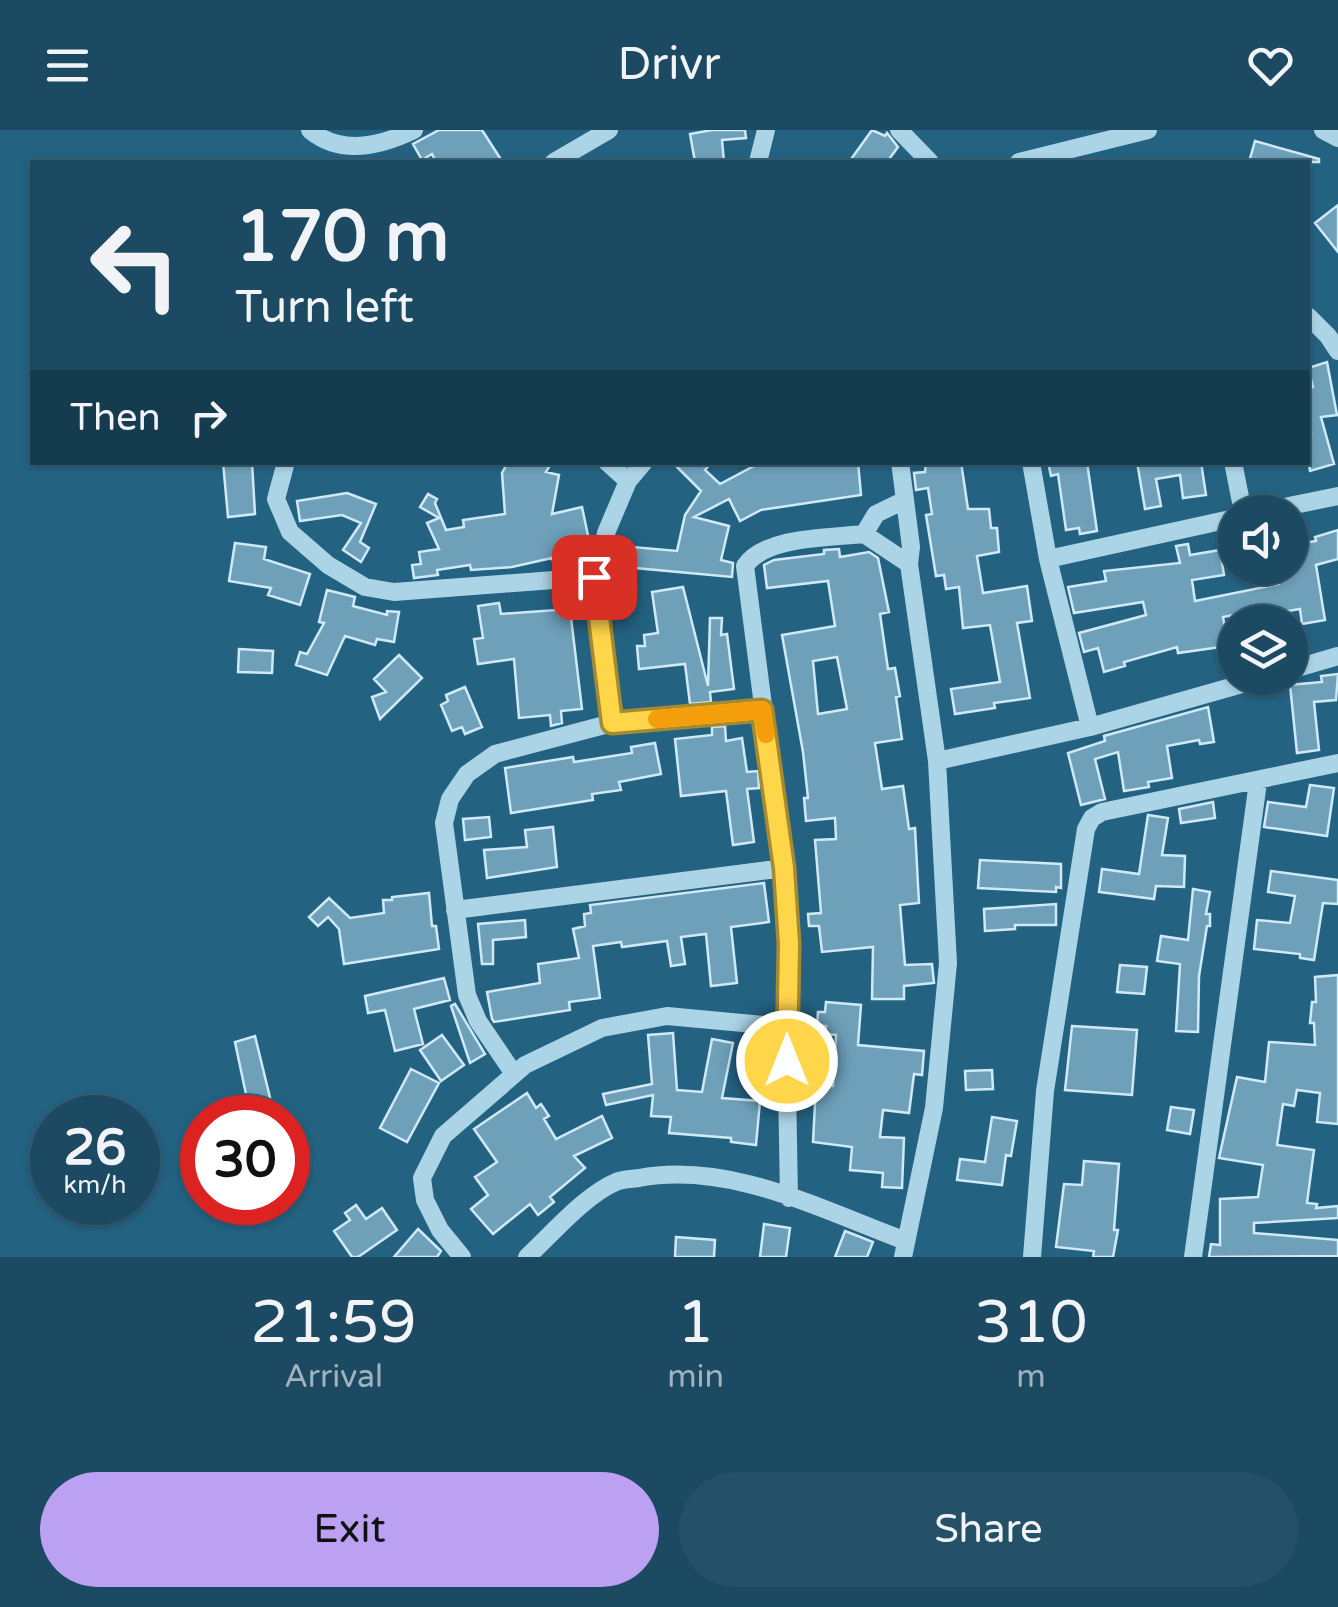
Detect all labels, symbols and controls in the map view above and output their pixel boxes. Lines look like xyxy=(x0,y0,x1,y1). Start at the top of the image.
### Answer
icon: menu xyxy=(40,38,95,93)
text: Drivr xyxy=(618,38,720,92)
icon: heart xyxy=(1243,38,1298,93)
text: 170 m xyxy=(235,196,449,280)
icon: left xyxy=(70,200,200,330)
text: Turn left xyxy=(235,281,414,335)
icon: right xyxy=(181,390,236,445)
text: Then xyxy=(70,395,161,441)
map controls xyxy=(1218,495,1308,695)
button: sound xyxy=(1218,495,1308,585)
pin xyxy=(552,535,637,620)
icon: arrive xyxy=(567,550,622,605)
button: layers xyxy=(1218,605,1308,695)
position arrow xyxy=(735,1009,839,1113)
speed limit sign: 30 xyxy=(180,1095,310,1225)
text: 26 xyxy=(64,1118,126,1178)
text: km/h xyxy=(64,1170,126,1200)
text: 21:59 xyxy=(250,1287,417,1359)
text: 1 xyxy=(677,1287,714,1359)
text: 310 xyxy=(974,1287,1088,1359)
text: Arrival xyxy=(284,1358,383,1396)
text: min xyxy=(667,1358,724,1396)
text: m xyxy=(1016,1358,1046,1396)
button: Exit xyxy=(40,1472,659,1587)
button: Share xyxy=(679,1472,1298,1587)

